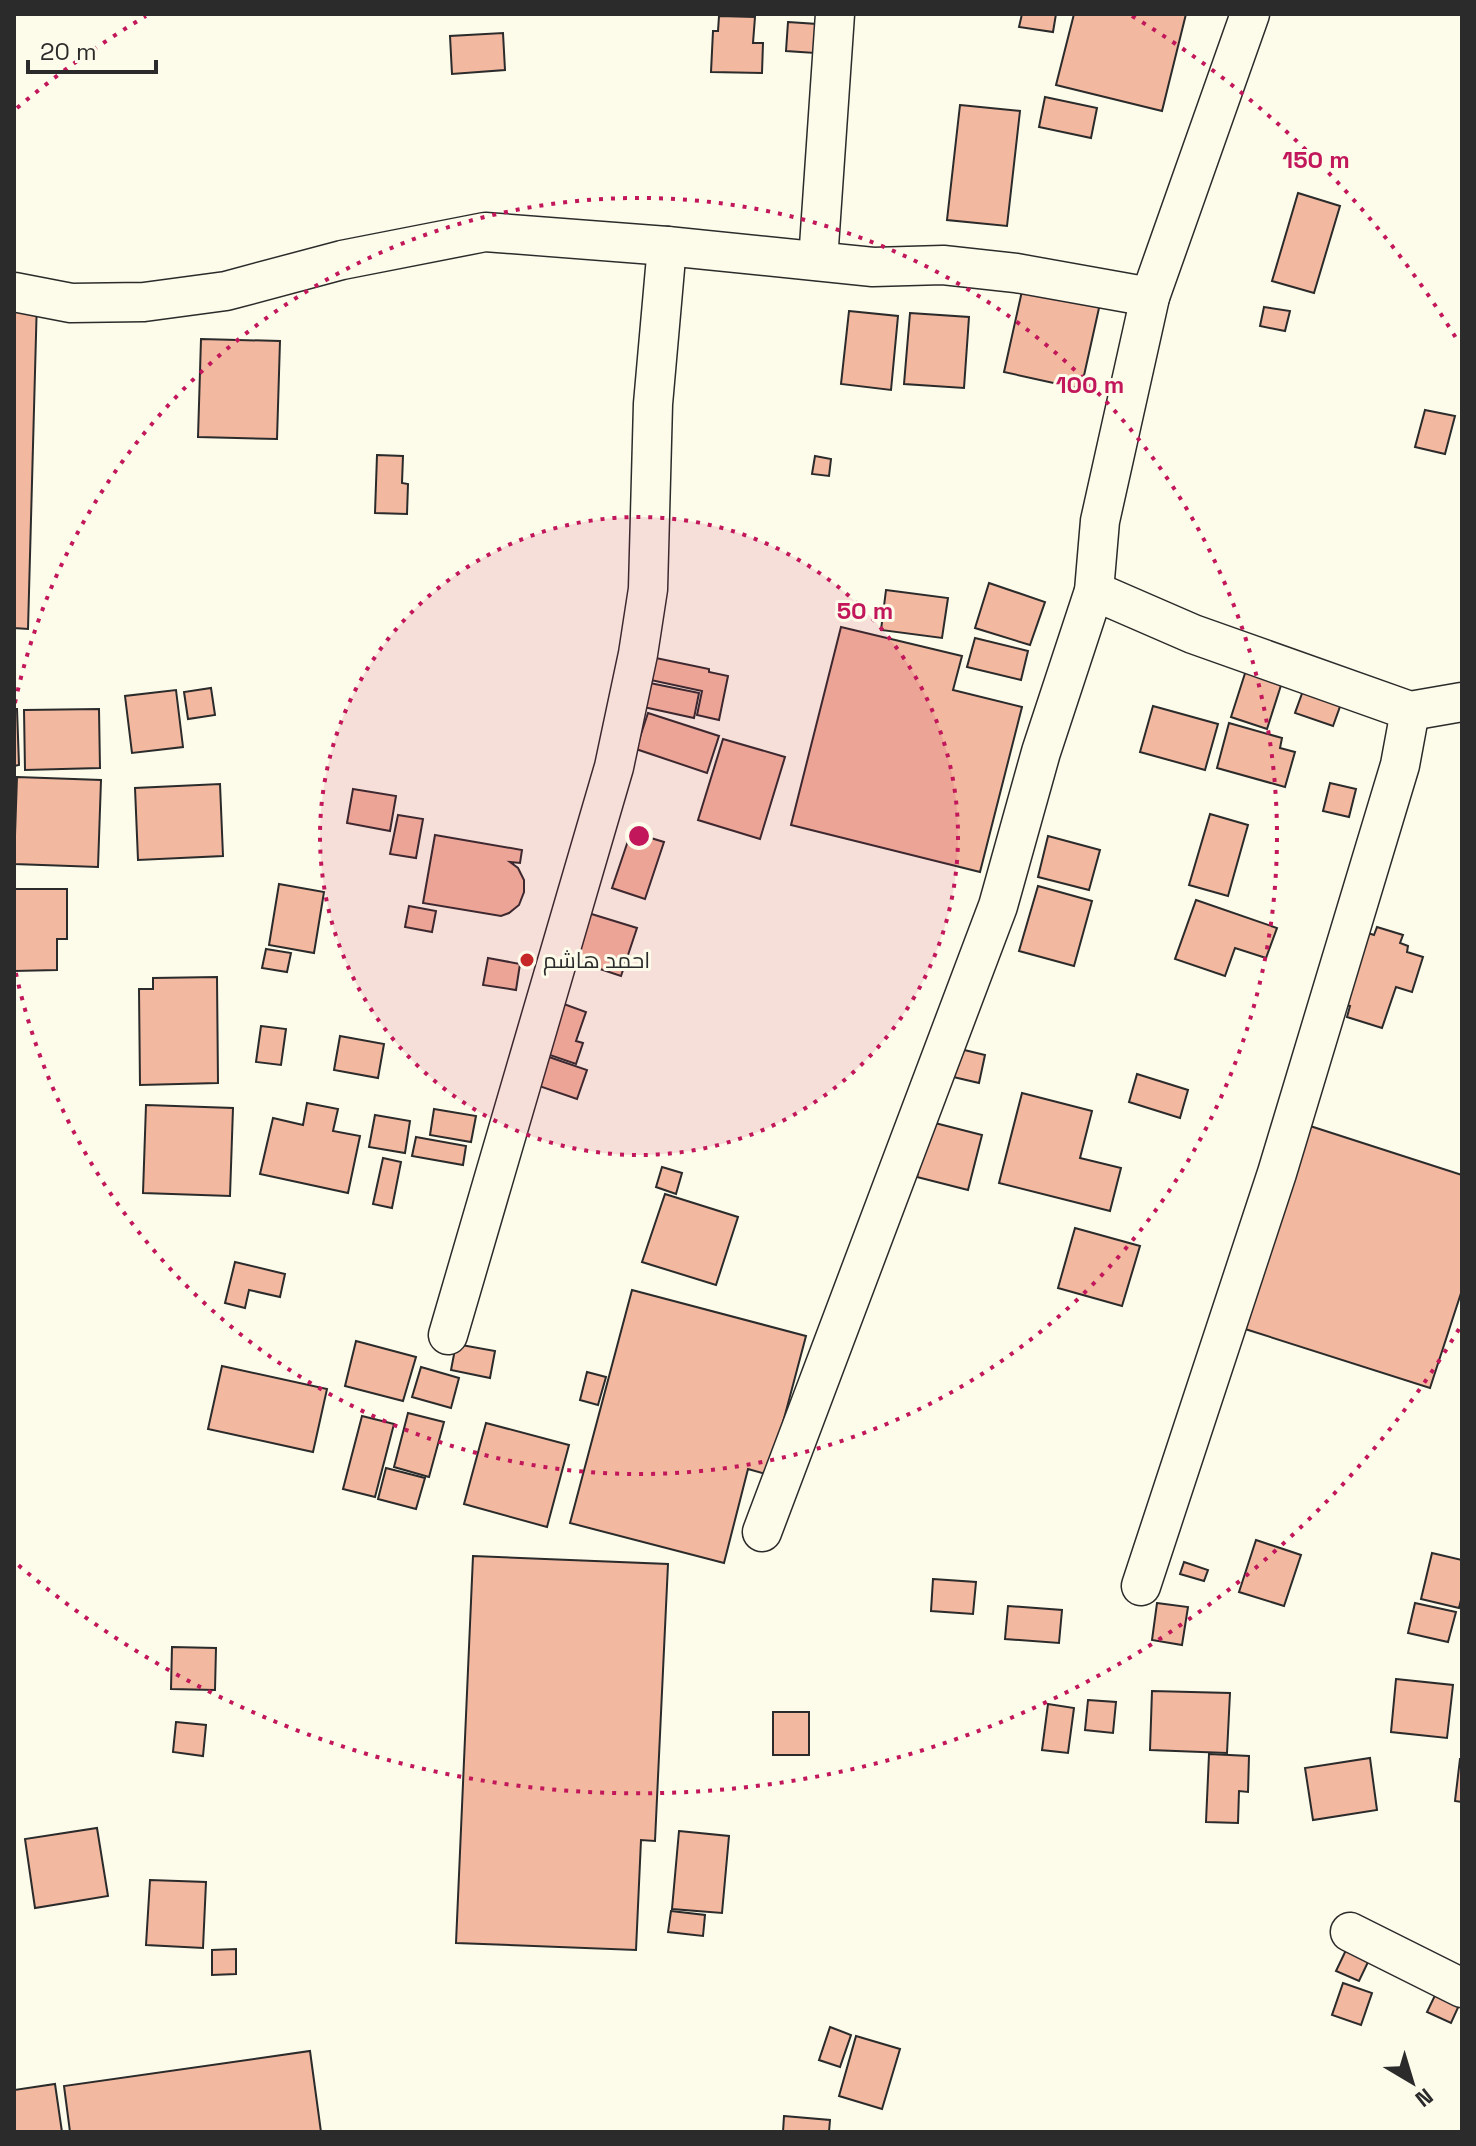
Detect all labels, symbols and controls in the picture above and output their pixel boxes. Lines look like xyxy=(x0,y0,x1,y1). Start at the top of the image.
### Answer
scale bar xyxy=(28,24,156,74)
text: 20 m xyxy=(40,36,97,67)
text: 150 m xyxy=(1282,144,1350,175)
text: 100 m xyxy=(1056,369,1124,400)
text: 50 m xyxy=(837,595,893,626)
centre of rings xyxy=(625,822,653,850)
place label: احمد هاشم xyxy=(543,946,650,976)
marker: احمد هاشم xyxy=(518,951,536,969)
north arrow xyxy=(1372,2042,1452,2122)
text: N xyxy=(1410,2082,1439,2113)

